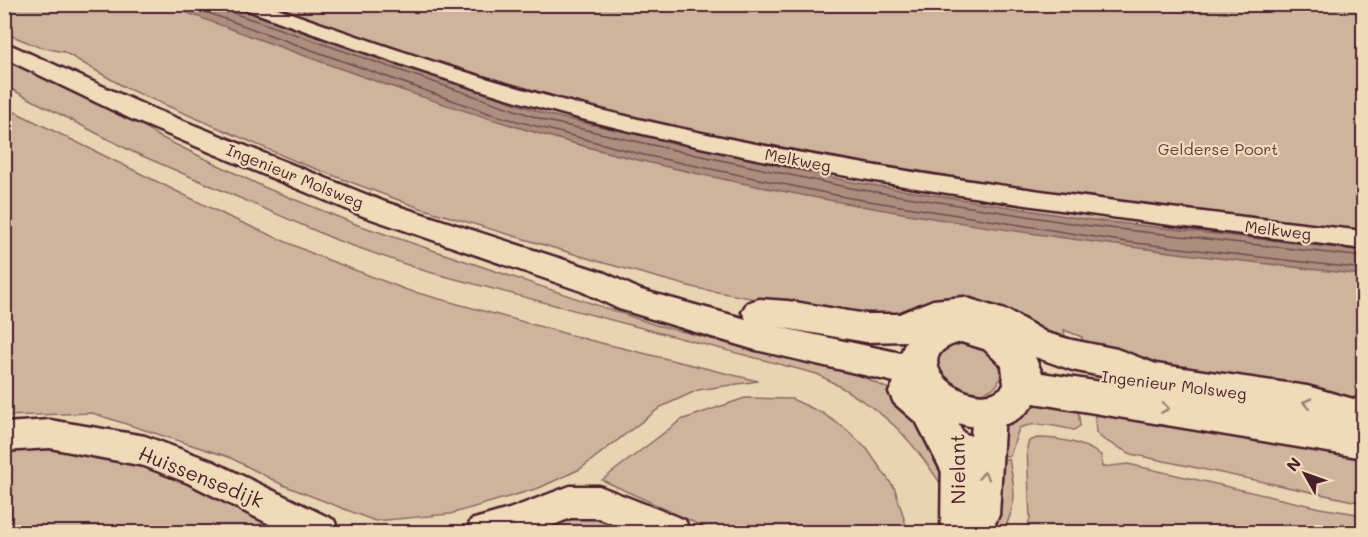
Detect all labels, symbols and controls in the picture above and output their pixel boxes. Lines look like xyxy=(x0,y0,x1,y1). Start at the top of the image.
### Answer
street label: Ingenieur Molsweg xyxy=(223,138,367,213)
park label: Gelderse Poort xyxy=(1158,138,1278,159)
street label: Melkweg xyxy=(763,143,833,176)
street label: Melkweg xyxy=(1244,215,1312,244)
street label: Ingenieur Molsweg xyxy=(1100,365,1248,404)
one-way arrow xyxy=(1303,398,1313,411)
one-way arrow xyxy=(1160,401,1170,413)
street label: Nielant xyxy=(943,433,971,505)
street label: Huissensedijk xyxy=(135,439,268,513)
north arrow xyxy=(1275,444,1335,504)
text: N xyxy=(1281,453,1305,475)
one-way arrow xyxy=(977,471,990,480)

